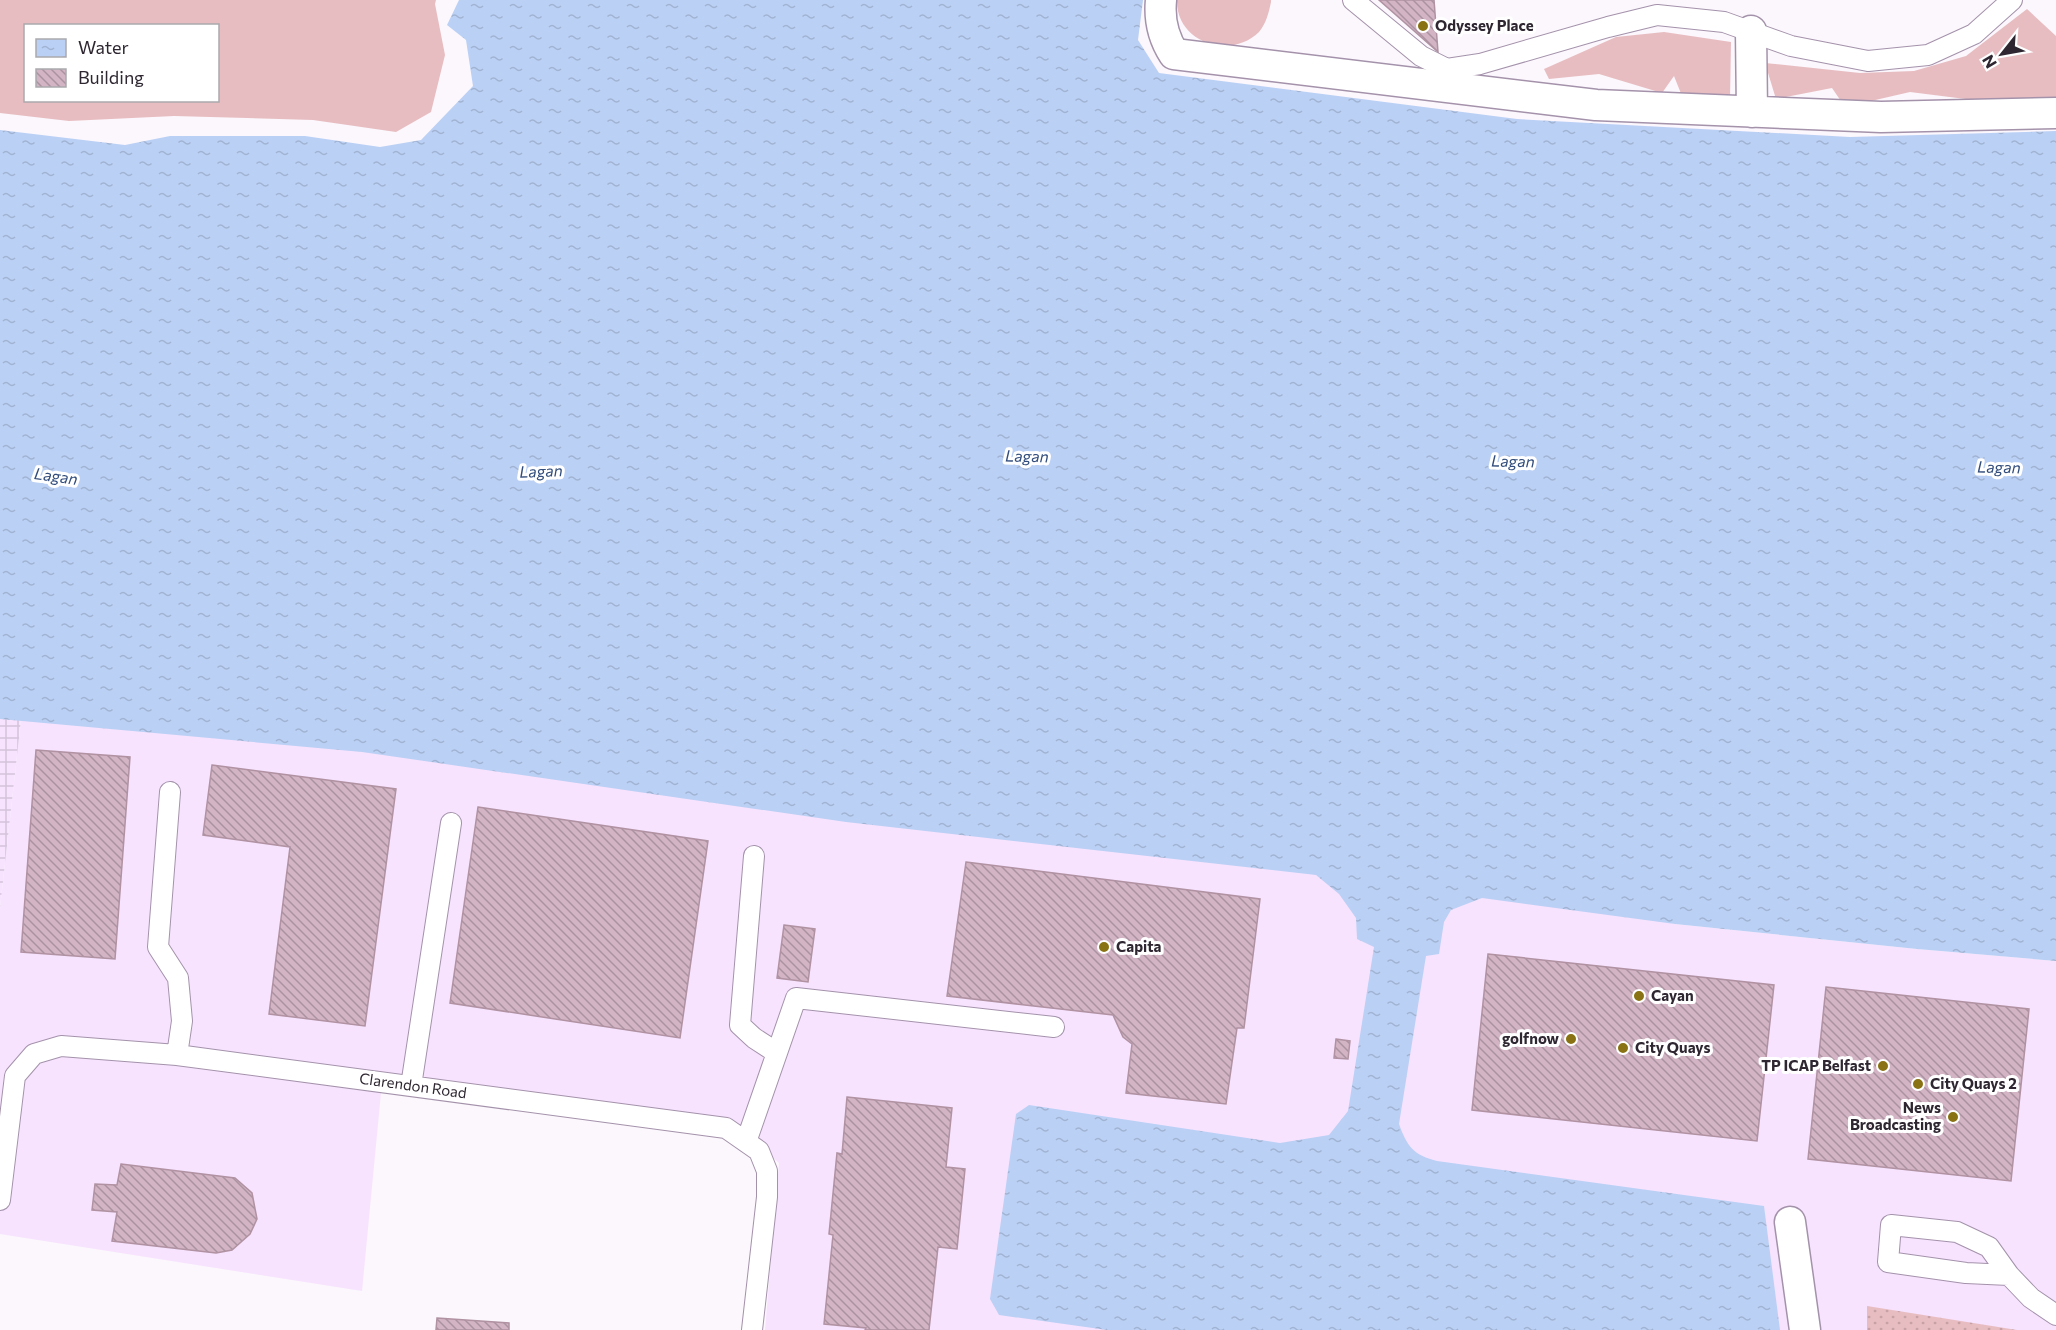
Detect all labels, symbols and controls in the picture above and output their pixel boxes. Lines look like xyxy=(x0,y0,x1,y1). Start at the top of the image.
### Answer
place label: Odyssey Place xyxy=(1435,16,1534,34)
marker: Odyssey Place xyxy=(1416,19,1430,33)
legend xyxy=(24,24,219,102)
north arrow xyxy=(1972,24,2032,84)
text: Water xyxy=(78,36,129,58)
text: N xyxy=(1977,52,2000,72)
text: Building xyxy=(78,66,144,88)
water label: Lagan xyxy=(1005,446,1049,465)
water label: Lagan xyxy=(1491,451,1535,470)
water label: Lagan xyxy=(1977,457,2021,476)
water label: Lagan xyxy=(519,460,563,481)
water label: Lagan xyxy=(33,463,79,488)
place label: Capita xyxy=(1116,937,1162,955)
marker: Capita xyxy=(1097,940,1111,954)
place label: Cayan xyxy=(1651,986,1694,1004)
marker: Cayan xyxy=(1632,989,1646,1003)
place label: golfnow xyxy=(1502,1029,1560,1047)
marker: golfnow xyxy=(1564,1032,1578,1046)
place label: City Quays xyxy=(1635,1038,1710,1056)
marker: City Quays xyxy=(1616,1041,1630,1055)
place label: TP ICAP Belfast xyxy=(1761,1056,1871,1074)
marker: TP ICAP Belfast xyxy=(1876,1059,1890,1073)
street label: Clarendon Road xyxy=(358,1069,468,1101)
place label: City Quays 2 xyxy=(1930,1074,2017,1092)
marker: City Quays 2 xyxy=(1911,1077,1925,1091)
place label: News Broadcasting xyxy=(1850,1098,1941,1133)
marker: News Broadcasting xyxy=(1946,1110,1960,1124)

